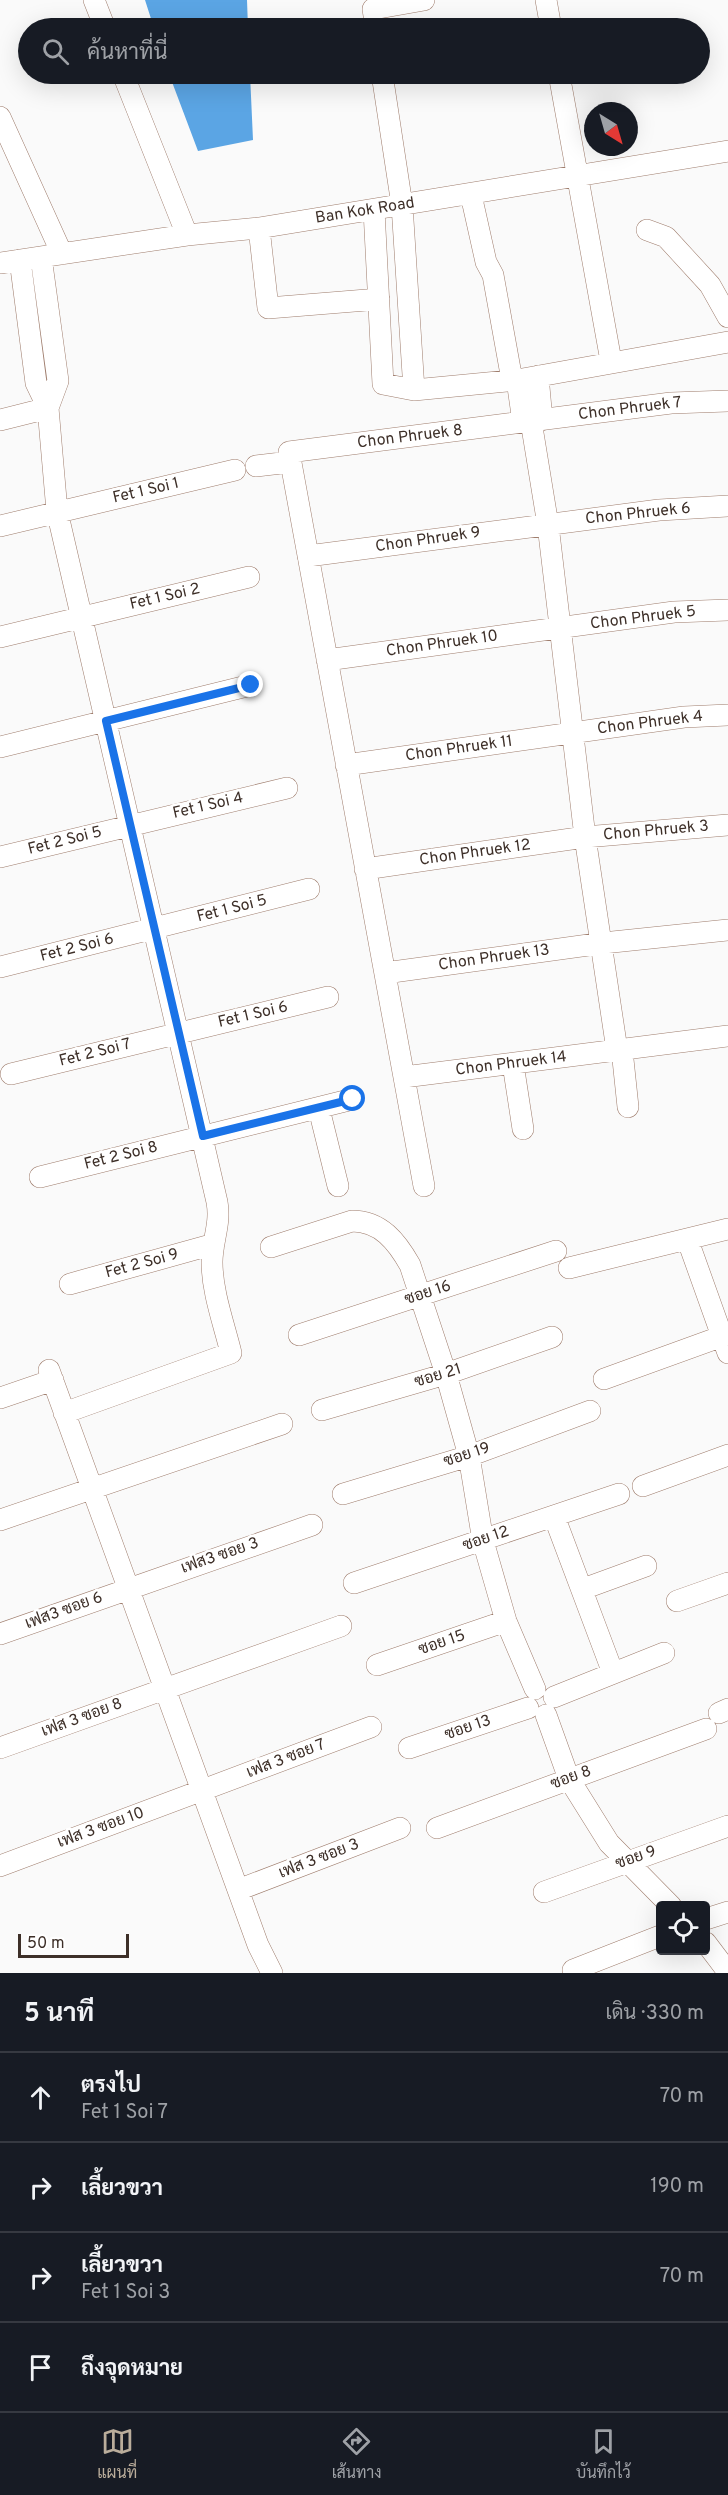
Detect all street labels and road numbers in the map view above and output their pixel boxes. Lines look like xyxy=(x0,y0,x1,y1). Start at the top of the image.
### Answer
street label: Ban Kok Road xyxy=(314,193,416,229)
street label: Chon Phruek 7 xyxy=(577,393,683,425)
street label: Chon Phruek 8 xyxy=(356,421,464,453)
street label: Fet 1 Soi 1 xyxy=(111,474,181,508)
street label: Chon Phruek 6 xyxy=(584,499,692,529)
street label: Chon Phruek 9 xyxy=(374,523,482,557)
street label: Fet 1 Soi 2 xyxy=(128,579,202,615)
street label: Chon Phruek 5 xyxy=(589,602,697,634)
street label: Chon Phruek 10 xyxy=(385,626,499,662)
street label: Chon Phruek 4 xyxy=(596,707,704,739)
street label: Chon Phruek 11 xyxy=(404,732,514,766)
street label: Fet 1 Soi 4 xyxy=(171,788,245,824)
street label: Chon Phruek 3 xyxy=(602,816,710,846)
street label: Fet 2 Soi 5 xyxy=(26,822,104,860)
street label: Chon Phruek 12 xyxy=(418,835,532,871)
street label: Fet 1 Soi 5 xyxy=(195,891,269,927)
street label: Fet 2 Soi 6 xyxy=(38,929,116,967)
street label: Chon Phruek 13 xyxy=(437,940,551,976)
street label: Fet 1 Soi 6 xyxy=(216,997,290,1033)
street label: Fet 2 Soi 7 xyxy=(57,1034,133,1072)
street label: Chon Phruek 14 xyxy=(454,1047,568,1081)
street label: Fet 2 Soi 8 xyxy=(82,1137,160,1175)
street label: Fet 2 Soi 9 xyxy=(103,1245,181,1283)
street label: ซอย 16 xyxy=(402,1276,454,1310)
street label: ซอย 21 xyxy=(412,1359,464,1393)
street label: ซอย 19 xyxy=(441,1438,493,1472)
street label: ซอย 12 xyxy=(460,1522,512,1556)
street label: เฟส3 ซอย 3 xyxy=(178,1533,262,1579)
street label: เฟส3 ซอย 6 xyxy=(23,1588,105,1634)
street label: ซอย 15 xyxy=(416,1626,468,1660)
street label: เฟส 3 ซอย 8 xyxy=(39,1694,125,1742)
street label: ซอย 13 xyxy=(442,1711,494,1745)
street label: เฟส 3 ซอย 7 xyxy=(244,1735,328,1783)
street label: ซอย 8 xyxy=(548,1761,594,1795)
street label: เฟส 3 ซอย 10 xyxy=(55,1803,147,1853)
street label: เฟส 3 ซอย 3 xyxy=(276,1834,362,1884)
street label: ซอย 9 xyxy=(613,1842,659,1874)

